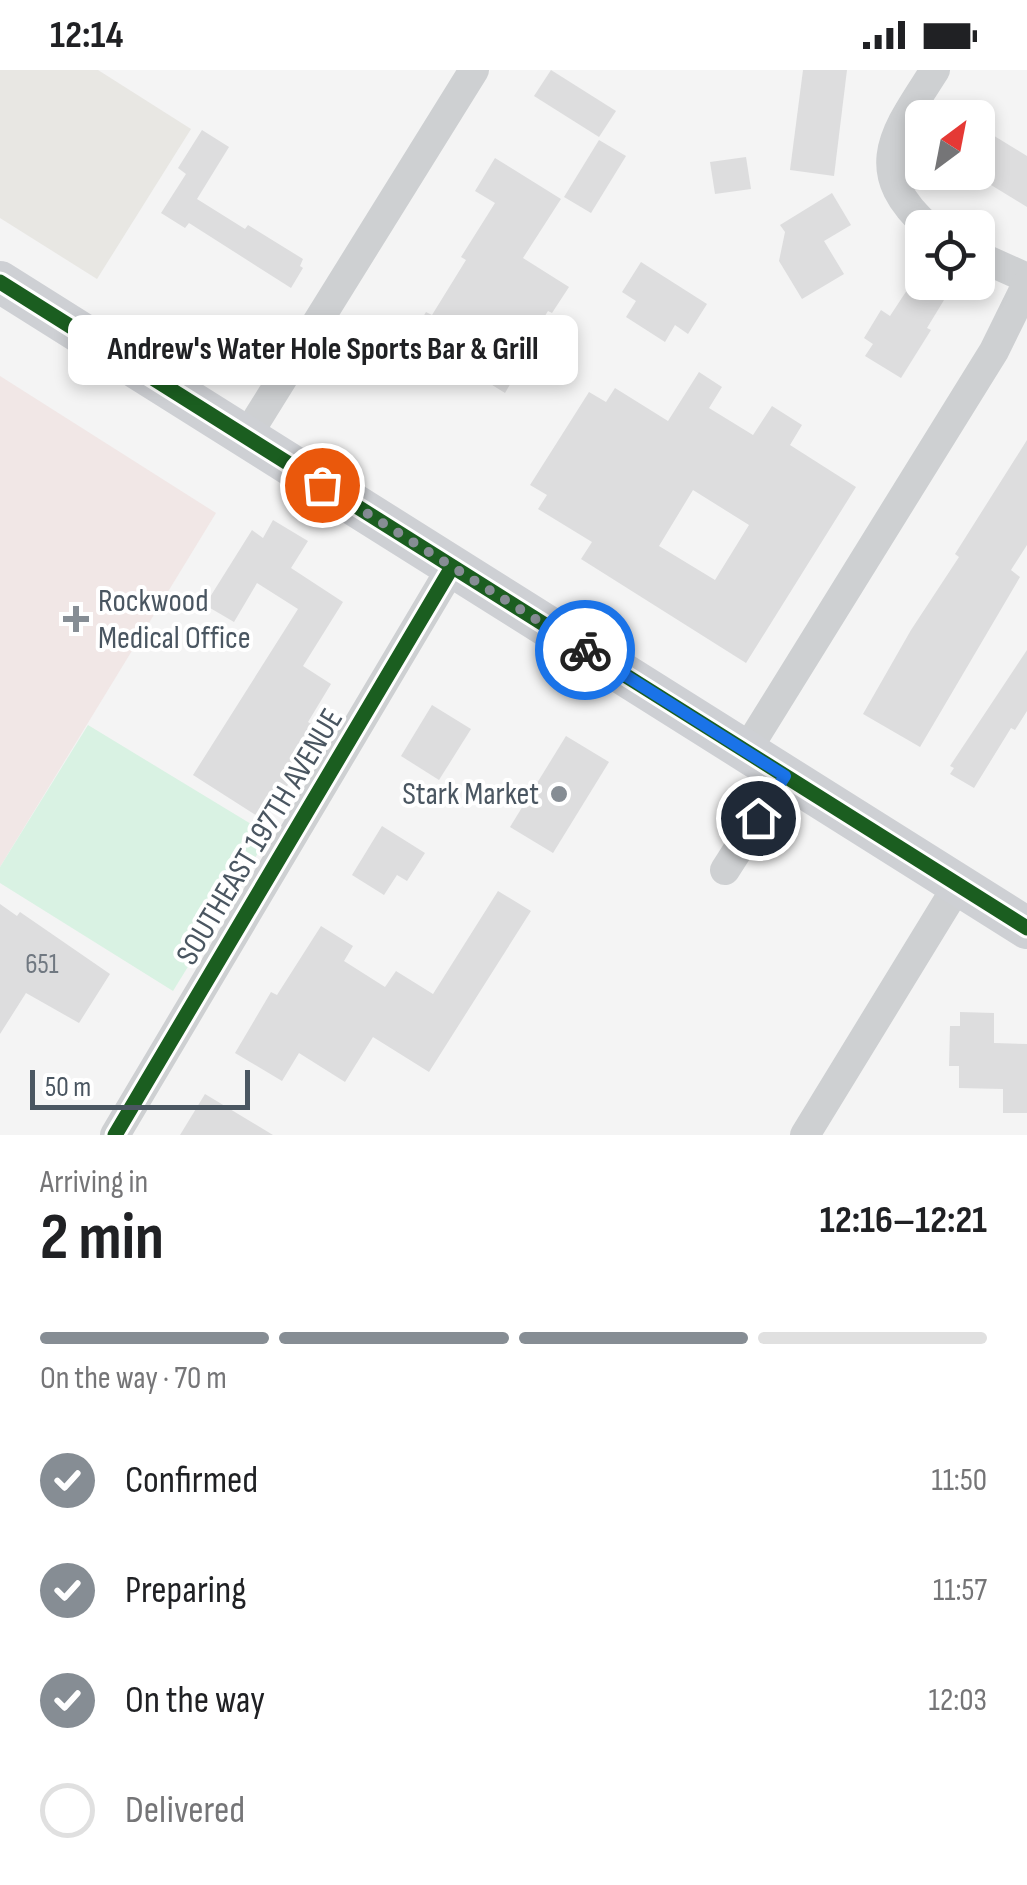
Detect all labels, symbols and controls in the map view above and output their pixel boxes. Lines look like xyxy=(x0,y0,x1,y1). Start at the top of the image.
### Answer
text: 12:14 xyxy=(50,13,123,58)
north arrow xyxy=(905,100,995,190)
map controls xyxy=(905,100,995,300)
button: locate xyxy=(905,210,995,300)
callout: Andrew's Water Hole Sports Bar & Grill xyxy=(67,315,577,385)
text: Andrew's Water Hole Sports Bar & Grill xyxy=(108,330,538,369)
pin xyxy=(280,443,365,528)
icon: bag xyxy=(295,458,350,513)
place label: Rockwood Medical Office xyxy=(98,582,251,658)
courier xyxy=(535,600,635,700)
marker: Rockwood Medical Office xyxy=(63,606,89,632)
icon: bike xyxy=(558,623,613,678)
street label: SOUTHEAST 197TH AVENUE xyxy=(168,702,352,972)
place label: Stark Market xyxy=(402,775,539,814)
pin xyxy=(716,776,801,861)
marker: Stark Market xyxy=(548,783,570,805)
icon: home xyxy=(731,791,786,846)
house number: 651 xyxy=(25,948,59,981)
scale bar xyxy=(30,1065,250,1110)
text: 50 m xyxy=(45,1071,91,1104)
text: Arriving in xyxy=(40,1163,148,1202)
text: 12:16–12:21 xyxy=(820,1198,987,1243)
text: 2 min xyxy=(40,1200,164,1278)
text: On the way · 70 m xyxy=(40,1359,227,1398)
icon: check xyxy=(40,1453,95,1508)
text: Confirmed xyxy=(125,1458,258,1503)
text: 11:50 xyxy=(931,1461,987,1500)
icon: check xyxy=(40,1563,95,1618)
text: Preparing xyxy=(125,1568,246,1613)
text: 11:57 xyxy=(933,1571,987,1610)
icon: check xyxy=(40,1673,95,1728)
text: On the way xyxy=(125,1678,265,1723)
text: 12:03 xyxy=(929,1681,987,1720)
text: Delivered xyxy=(125,1788,245,1833)

